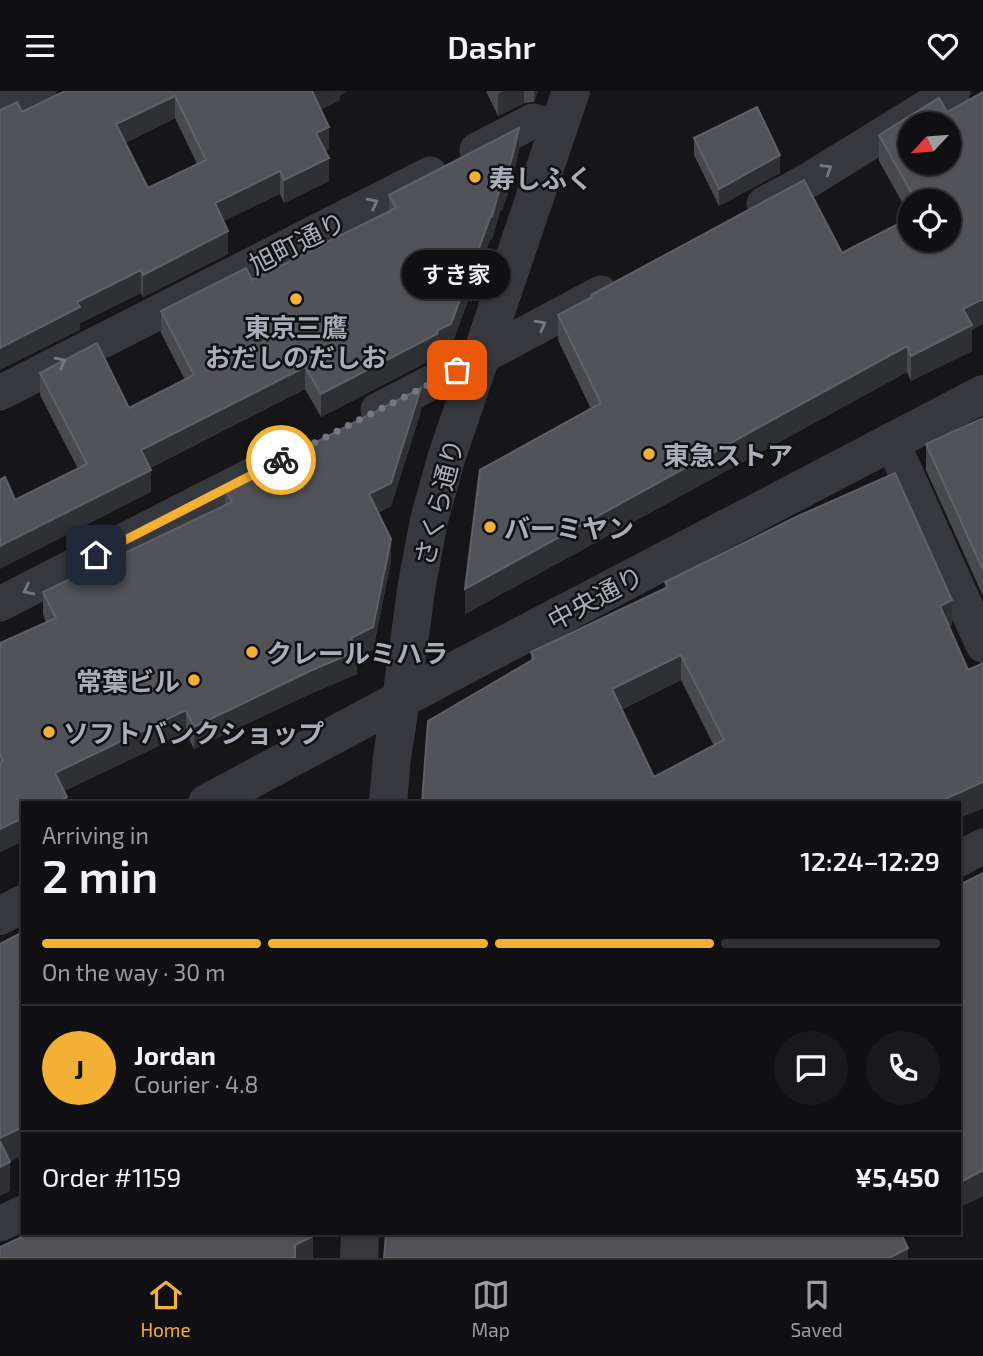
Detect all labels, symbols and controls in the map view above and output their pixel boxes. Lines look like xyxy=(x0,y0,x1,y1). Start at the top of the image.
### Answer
icon: menu xyxy=(21,27,59,65)
text: Dashr xyxy=(447,27,536,65)
icon: heart xyxy=(924,27,962,65)
north arrow xyxy=(898,112,961,175)
map controls xyxy=(898,112,961,252)
place label: 寿しふく xyxy=(489,162,593,193)
one-way arrow xyxy=(819,164,832,177)
marker: 寿しふく xyxy=(467,169,483,185)
button: locate xyxy=(898,189,961,252)
one-way arrow xyxy=(366,198,378,212)
street label: 旭町通り xyxy=(244,205,350,279)
callout: すき家 xyxy=(403,251,511,300)
text: すき家 xyxy=(422,260,491,288)
marker: 東京三鷹 おだしのだしお xyxy=(288,291,304,307)
place label: 東京三鷹 おだしのだしお xyxy=(205,311,387,372)
one-way arrow xyxy=(534,320,546,333)
pin xyxy=(427,340,487,400)
icon: bag xyxy=(438,351,476,389)
one-way arrow xyxy=(54,356,66,370)
courier xyxy=(246,425,316,495)
street label: さくら通り xyxy=(407,435,469,569)
place label: 東急ストア xyxy=(663,439,793,470)
icon: bike xyxy=(262,441,300,479)
marker: 東急ストア xyxy=(641,446,657,462)
place label: バーミヤン xyxy=(504,512,634,543)
marker: バーミヤン xyxy=(482,519,498,535)
pin xyxy=(66,525,126,585)
icon: home xyxy=(77,536,115,574)
street label: 中央通り xyxy=(542,559,648,635)
one-way arrow xyxy=(23,581,35,595)
place label: クレールミハラ xyxy=(266,637,448,668)
marker: クレールミハラ xyxy=(244,644,260,660)
place label: 常葉ビル xyxy=(76,665,180,696)
marker: 常葉ビル xyxy=(186,672,202,688)
place label: ソフトバンクショップ xyxy=(63,717,324,748)
marker: ソフトバンクショップ xyxy=(41,724,57,740)
text: Arriving in xyxy=(42,821,149,849)
text: 12:24–12:29 xyxy=(800,845,940,876)
text: 2 min xyxy=(42,847,158,902)
text: On the way · 30 m xyxy=(42,958,225,986)
button: chat xyxy=(774,1031,848,1105)
button: phone xyxy=(866,1031,940,1105)
text: Jordan xyxy=(134,1039,216,1070)
text: J xyxy=(74,1053,84,1084)
text: Courier · 4.8 xyxy=(134,1070,258,1098)
text: Order #1159 xyxy=(42,1161,181,1192)
text: ¥5,450 xyxy=(855,1161,940,1192)
tab: Home xyxy=(140,1276,191,1341)
tab: Map xyxy=(472,1276,510,1341)
tab: Saved xyxy=(790,1276,843,1341)

